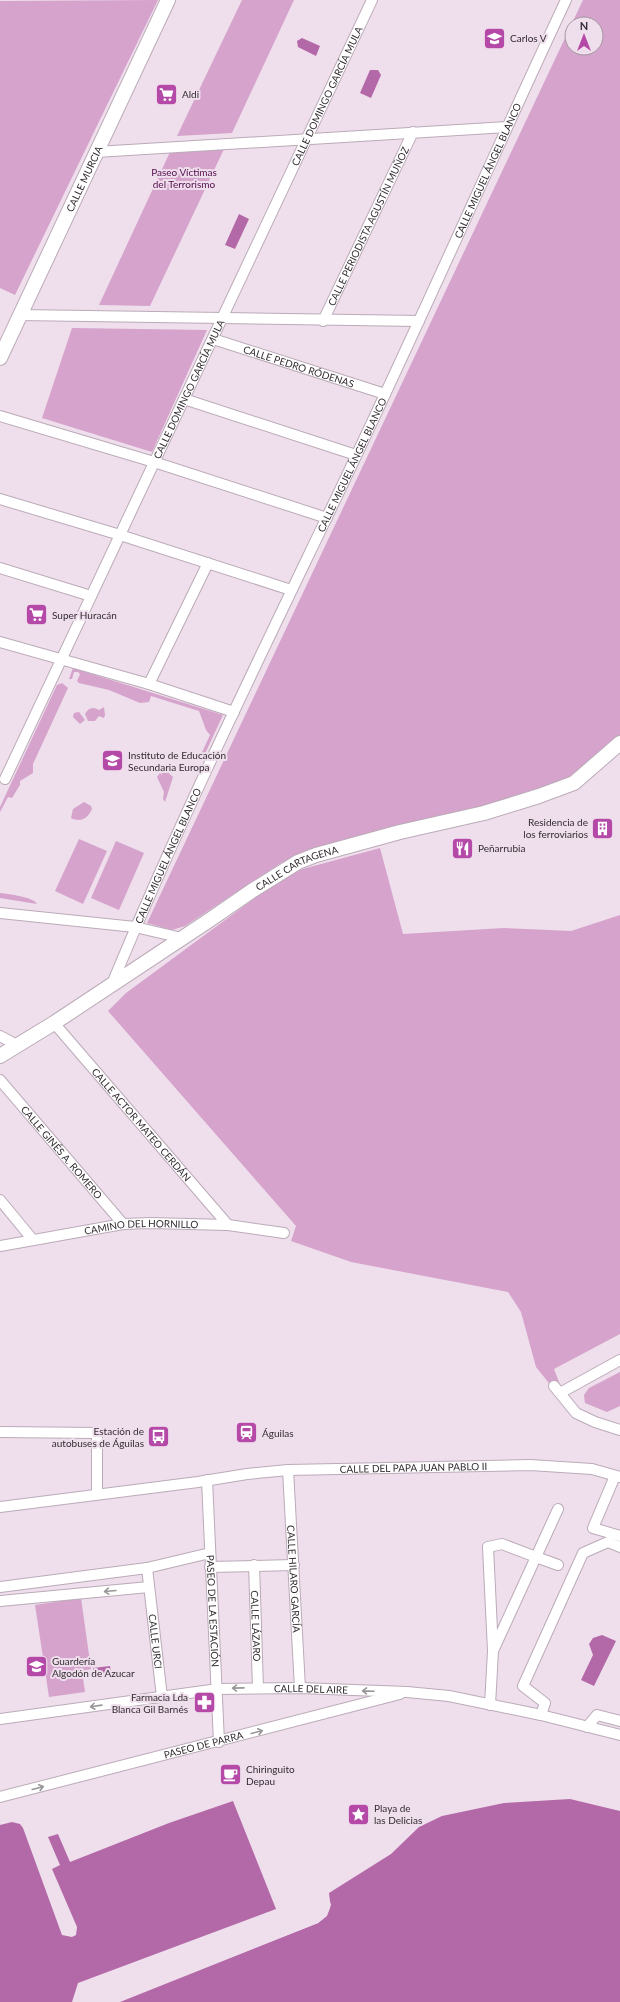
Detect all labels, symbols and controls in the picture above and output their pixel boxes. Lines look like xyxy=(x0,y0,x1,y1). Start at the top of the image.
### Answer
north arrow xyxy=(564,16,604,56)
text: N xyxy=(580,19,588,32)
street label: CALLE DOMINGO GARCÍA MULA xyxy=(289,24,365,168)
school or university icon: Carlos V xyxy=(481,25,507,51)
place label: Carlos V xyxy=(510,32,547,44)
supermarket icon: Aldi xyxy=(154,81,180,107)
place label: Aldi xyxy=(182,88,199,100)
street label: CALLE MIGUEL ÁNGEL BLANCO xyxy=(452,101,524,240)
street label: CALLE MURCIA xyxy=(64,144,105,214)
street label: CALLE PERIODISTA AGUSTÍN MUÑOZ xyxy=(325,145,411,308)
park label: Paseo Víctimas del Terrorismo xyxy=(151,166,217,190)
street label: CALLE DOMINGO GARCÍA MULA xyxy=(151,317,227,461)
street label: CALLE PEDRO RÓDENAS xyxy=(242,343,356,390)
street label: CALLE MIGUEL ÁNGEL BLANCO xyxy=(315,396,389,534)
supermarket icon: Super Huracán xyxy=(23,602,49,628)
place label: Super Huracán xyxy=(52,609,117,621)
school or university icon: Instituto de Educación Secundaria Europa xyxy=(99,748,125,774)
place label: Instituto de Educación Secundaria Europa xyxy=(128,749,226,773)
street label: CALLE MIGUEL ÁNGEL BLANCO xyxy=(132,786,203,925)
building icon: Residencia de los ferroviarios xyxy=(590,815,616,841)
place label: Residencia de los ferroviarios xyxy=(523,816,588,840)
restaurant icon: Peñarrubia xyxy=(450,835,476,861)
place label: Peñarrubia xyxy=(478,842,525,854)
street label: CALLE CARTAGENA xyxy=(253,843,339,893)
street label: CALLE ACTOR MATEO CERDÁN xyxy=(89,1065,193,1184)
street label: CALLE GINÉS A. ROMERO xyxy=(19,1103,105,1201)
street label: CAMINO DEL HORNILLO xyxy=(83,1217,199,1237)
station icon: Águilas xyxy=(234,1420,260,1446)
bus stop icon: Estación de autobuses de Águilas xyxy=(146,1424,172,1450)
place label: Estación de autobuses de Águilas xyxy=(52,1425,144,1449)
place label: Águilas xyxy=(262,1427,294,1439)
street label: CALLE DEL PAPA JUAN PABLO II xyxy=(340,1460,487,1475)
street label: CALLE HILARO GARCÍA xyxy=(285,1525,303,1633)
street label: PASEO DE LA ESTACIÓN xyxy=(204,1555,222,1667)
one-way arrow xyxy=(104,1587,117,1594)
street label: CALLE LÁZARO xyxy=(249,1590,263,1662)
street label: CALLE URCI xyxy=(146,1613,165,1670)
school or university icon: Guardería Algodón de Azucar xyxy=(24,1654,50,1680)
place label: Guardería Algodón de Azucar xyxy=(52,1655,135,1679)
street label: CALLE DEL AIRE xyxy=(274,1682,348,1696)
one-way arrow xyxy=(232,1685,245,1692)
one-way arrow xyxy=(362,1687,375,1694)
pharmacy icon: Farmacia Lda Blanca Gil Barnés xyxy=(191,1690,217,1716)
place label: Farmacia Lda Blanca Gil Barnés xyxy=(112,1691,188,1715)
one-way arrow xyxy=(90,1702,103,1710)
one-way arrow xyxy=(250,1728,263,1735)
street label: PASEO DE PARRA xyxy=(162,1729,245,1761)
cafe icon: Chiringuito Depau xyxy=(218,1762,244,1788)
place label: Chiringuito Depau xyxy=(246,1763,295,1787)
one-way arrow xyxy=(31,1784,44,1791)
place icon: Playa de las Delicias xyxy=(346,1801,372,1827)
place label: Playa de las Delicias xyxy=(374,1802,422,1826)

